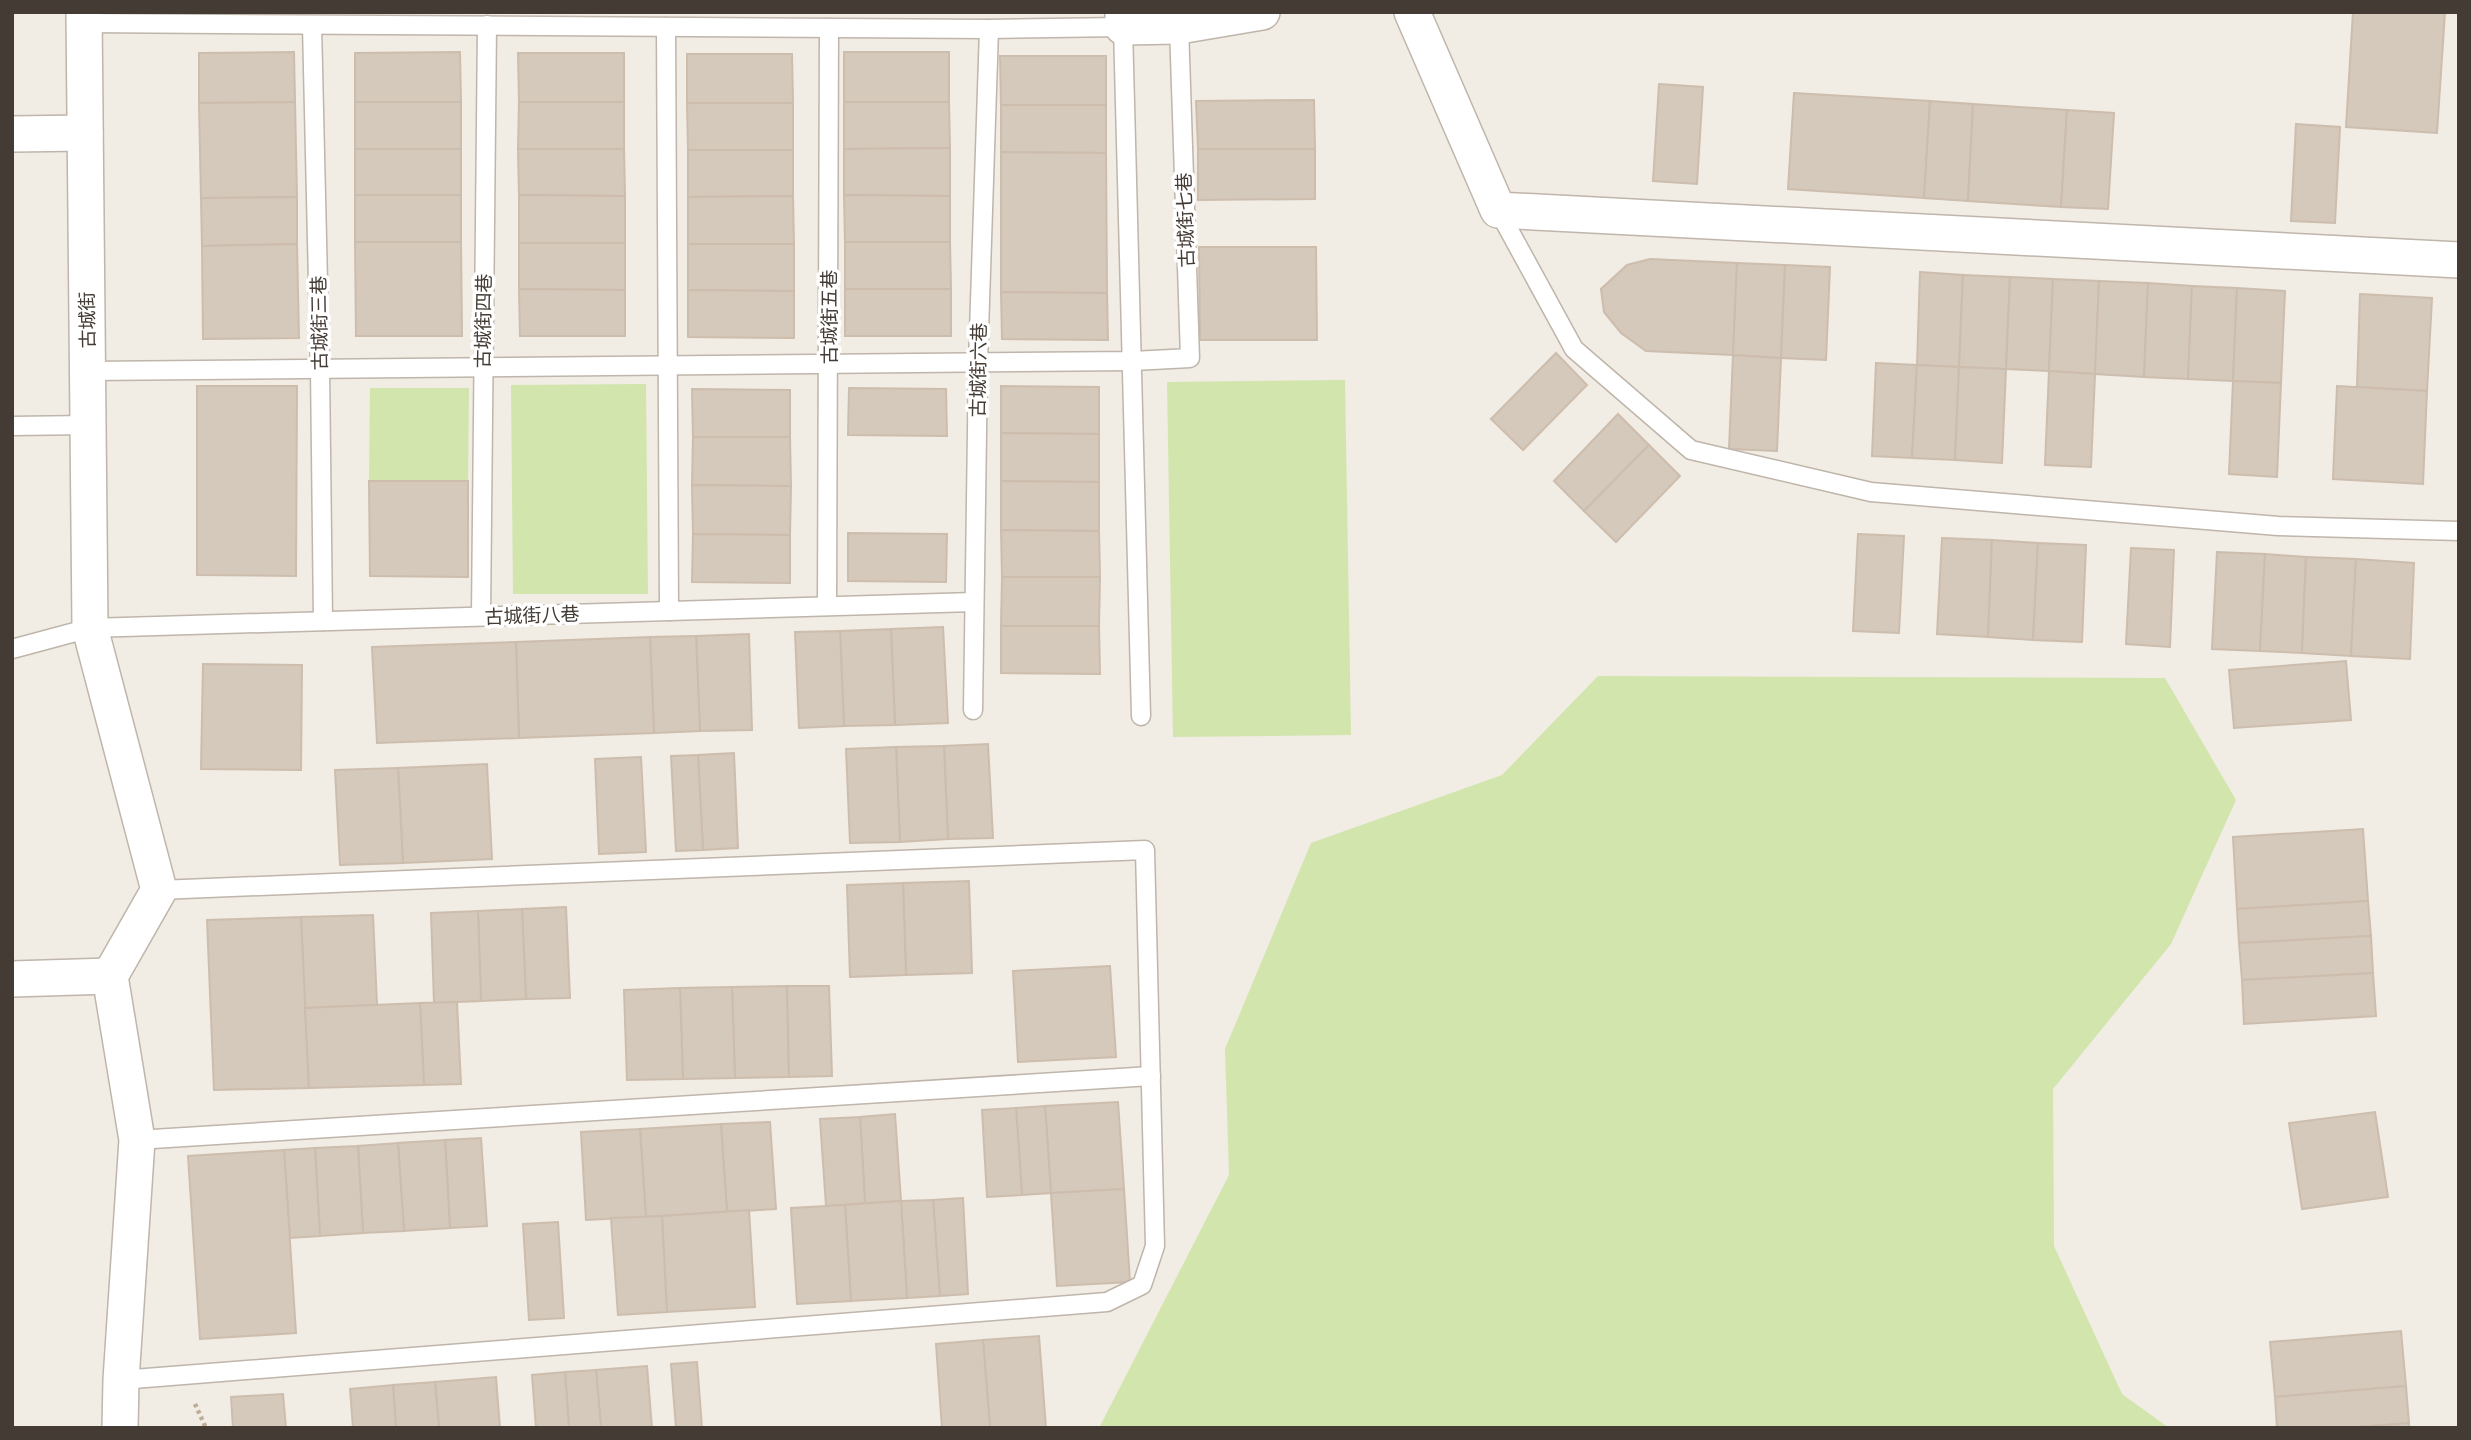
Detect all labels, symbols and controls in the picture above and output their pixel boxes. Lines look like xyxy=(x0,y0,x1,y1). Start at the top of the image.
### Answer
street label: 古城街七巷 xyxy=(1171,172,1199,268)
street label: 古城街五巷 xyxy=(817,269,841,365)
street label: 古城街四巷 xyxy=(470,273,496,369)
street label: 古城街三巷 xyxy=(306,275,332,371)
street label: 古城街 xyxy=(75,291,99,349)
street label: 古城街六巷 xyxy=(965,322,991,418)
street label: 古城街八巷 xyxy=(484,601,580,629)

